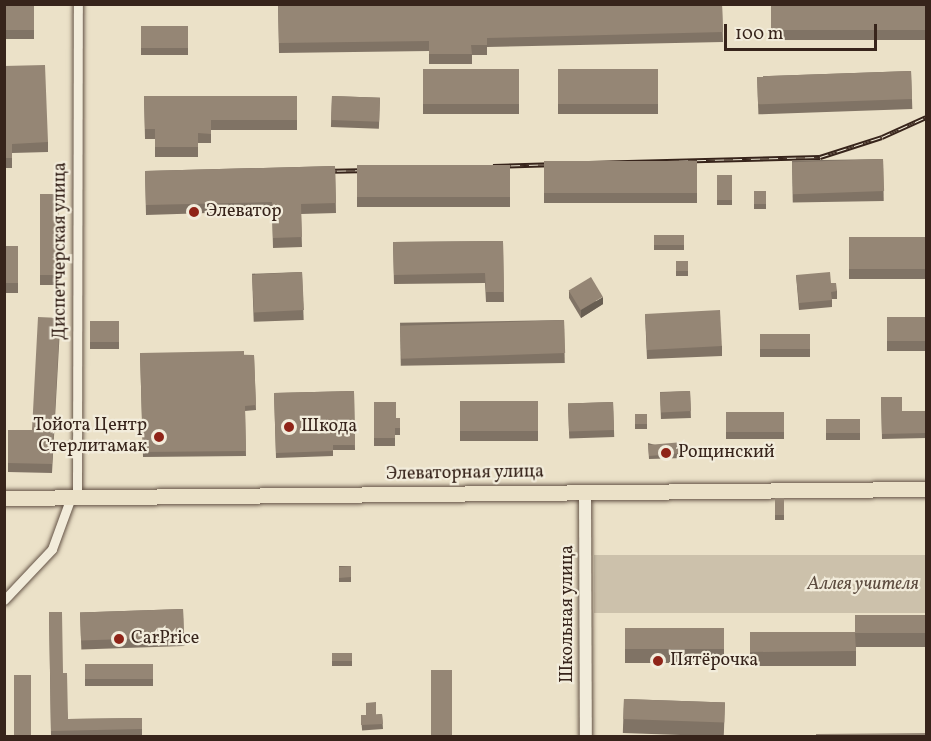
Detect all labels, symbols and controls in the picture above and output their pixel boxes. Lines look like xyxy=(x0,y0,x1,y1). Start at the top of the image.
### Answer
scale bar xyxy=(727,12,880,50)
text: 100 m xyxy=(735,22,784,47)
street label: Диспетчерская улица xyxy=(50,162,72,340)
place label: Элеватор xyxy=(206,201,282,223)
marker: Элеватор xyxy=(187,205,201,219)
place label: Тойота Центр Стерлитамак xyxy=(33,416,147,458)
place label: Шкода xyxy=(301,416,357,438)
marker: Шкода xyxy=(282,420,296,434)
marker: Тойота Центр Стерлитамак xyxy=(152,430,166,444)
place label: Рощинский xyxy=(678,442,775,464)
marker: Рощинский xyxy=(659,446,673,460)
street label: Элеваторная улица xyxy=(386,462,544,486)
street label: Школьная улица xyxy=(557,545,579,683)
park label: Аллея учителя xyxy=(807,574,919,596)
place label: CarPrice xyxy=(131,628,199,650)
marker: CarPrice xyxy=(112,632,126,646)
place label: Пятёрочка xyxy=(670,650,758,672)
marker: Пятёрочка xyxy=(651,654,665,668)

